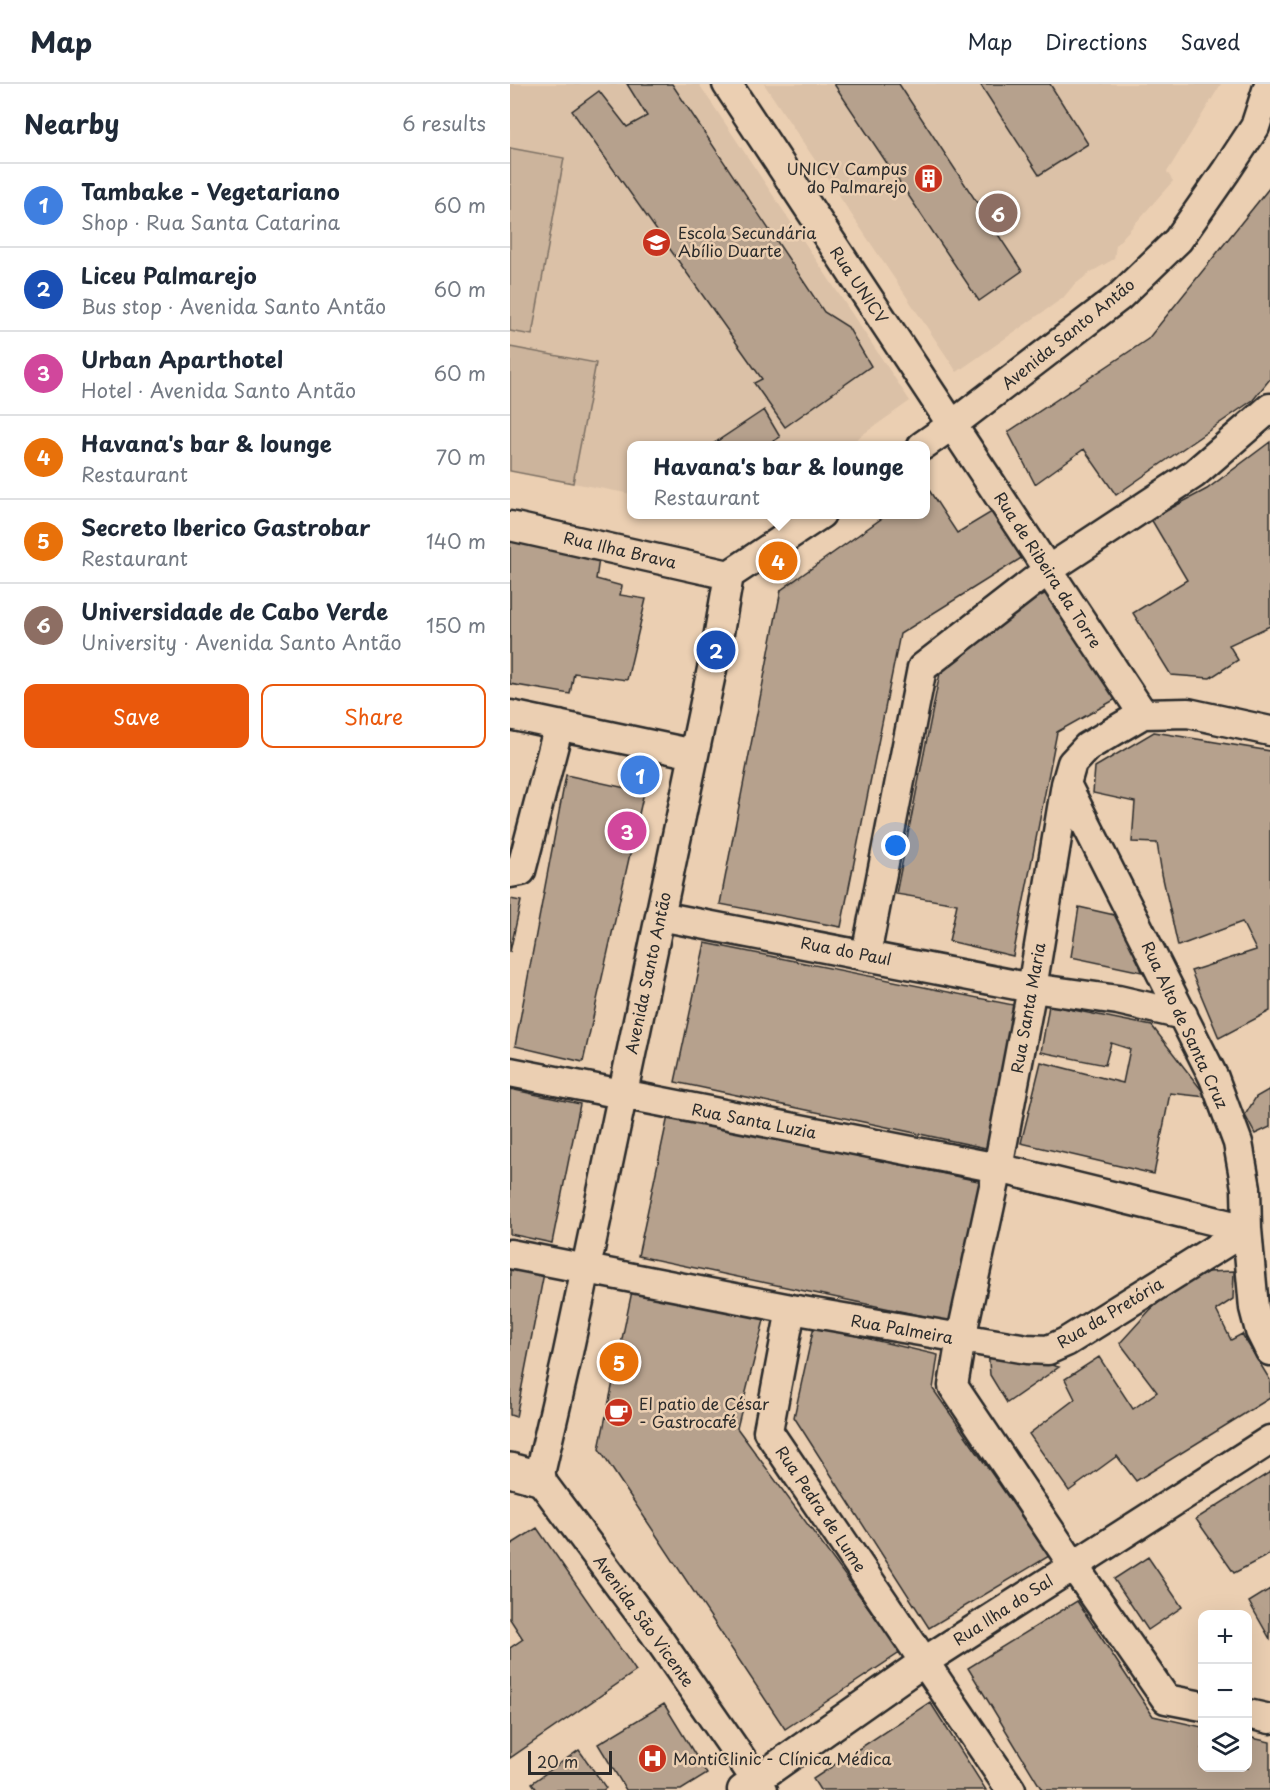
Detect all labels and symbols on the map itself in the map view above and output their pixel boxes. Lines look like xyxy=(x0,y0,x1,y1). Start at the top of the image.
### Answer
place label: UNICV Campus do Palmarejo xyxy=(787,156,907,198)
building icon: UNICV Campus do Palmarejo xyxy=(912,162,944,194)
pin: 6 xyxy=(978,190,1018,236)
place label: Escola Secundária Abílio Duarte xyxy=(678,220,816,262)
school or university icon: Escola Secundária Abílio Duarte xyxy=(641,226,673,258)
street label: Rua UNICV xyxy=(825,241,895,328)
street label: Avenida Santo Antão xyxy=(996,272,1139,394)
street label: Rua de Ribeira da Torre xyxy=(989,487,1108,652)
street label: Rua Ilha Brava xyxy=(561,524,679,574)
pin: 4 xyxy=(758,538,798,584)
pin: 2 xyxy=(696,628,736,672)
pin: 1 xyxy=(620,752,660,798)
pin: 3 xyxy=(608,808,646,854)
your location xyxy=(881,831,910,860)
street label: Avenida Santo Antão xyxy=(618,890,676,1056)
street label: Rua do Paul xyxy=(799,929,894,971)
street label: Rua Alto de Santa Cruz xyxy=(1137,937,1235,1112)
street label: Rua Santa Maria xyxy=(1004,941,1050,1075)
street label: Rua Santa Luzia xyxy=(690,1096,819,1144)
street label: Rua da Pretória xyxy=(1052,1271,1167,1353)
street label: Rua Palmeira xyxy=(849,1307,955,1349)
pin: 5 xyxy=(600,1340,638,1384)
place label: El patio de César - Gastrocafé xyxy=(639,1391,770,1433)
cafe icon: El patio de César - Gastrocafé xyxy=(602,1397,634,1429)
street label: Rua Pedra de Lume xyxy=(771,1441,873,1576)
street label: Avenida São Vicente xyxy=(589,1550,701,1691)
street label: Rua Ilha do Sal xyxy=(948,1568,1057,1651)
hospital icon: MontiClinic - Clínica Médica xyxy=(636,1743,668,1775)
place label: MontiClinic - Clínica Médica xyxy=(673,1746,891,1770)
scale bar xyxy=(528,1748,612,1776)

